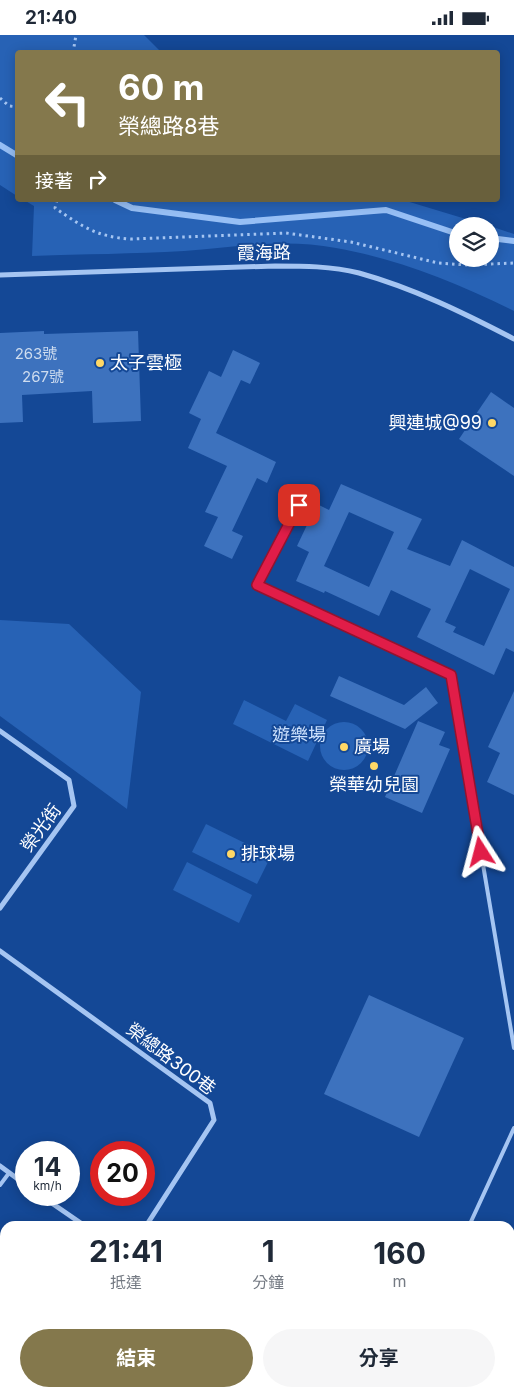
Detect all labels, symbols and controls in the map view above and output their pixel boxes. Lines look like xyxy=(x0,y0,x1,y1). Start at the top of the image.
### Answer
text: 21:40 xyxy=(25,6,77,29)
text: 60 m xyxy=(118,66,205,108)
icon: left xyxy=(35,70,100,135)
text: 榮總路8巷 xyxy=(118,113,220,139)
icon: right xyxy=(83,165,111,193)
text: 接著 xyxy=(35,170,73,193)
map controls xyxy=(449,217,499,267)
button: layers xyxy=(449,217,499,267)
street label: 霞海路 xyxy=(237,242,291,263)
house number: 263號 xyxy=(15,344,57,363)
place label: 太子雲極 xyxy=(110,352,182,373)
marker: 太子雲極 xyxy=(94,357,106,369)
house number: 267號 xyxy=(22,367,64,386)
place label: 興連城@99 xyxy=(388,412,482,433)
marker: 興連城@99 xyxy=(486,417,498,429)
pin xyxy=(278,484,320,526)
icon: arrive xyxy=(285,491,313,519)
park label: 遊樂場 xyxy=(272,724,326,745)
place label: 廣場 xyxy=(354,736,390,757)
marker: 廣場 xyxy=(338,741,350,753)
marker: 榮華幼兒園 xyxy=(368,760,380,772)
place label: 榮華幼兒園 xyxy=(329,774,419,795)
street label: 榮光街 xyxy=(16,800,65,856)
position arrow xyxy=(454,825,506,877)
place label: 排球場 xyxy=(241,843,295,864)
marker: 排球場 xyxy=(225,848,237,860)
street label: 榮總路300巷 xyxy=(123,1018,220,1099)
speed limit sign: 20 xyxy=(90,1141,155,1206)
text: 14 xyxy=(34,1152,61,1182)
text: km/h xyxy=(33,1178,62,1193)
text: 21:41 xyxy=(89,1233,163,1269)
text: 1 xyxy=(262,1233,275,1269)
text: 160 xyxy=(373,1235,426,1271)
text: m xyxy=(393,1271,407,1291)
text: 抵達 xyxy=(110,1272,142,1292)
text: 分鐘 xyxy=(252,1272,284,1292)
button: 結束 xyxy=(20,1329,253,1387)
button: 分享 xyxy=(263,1329,495,1387)

